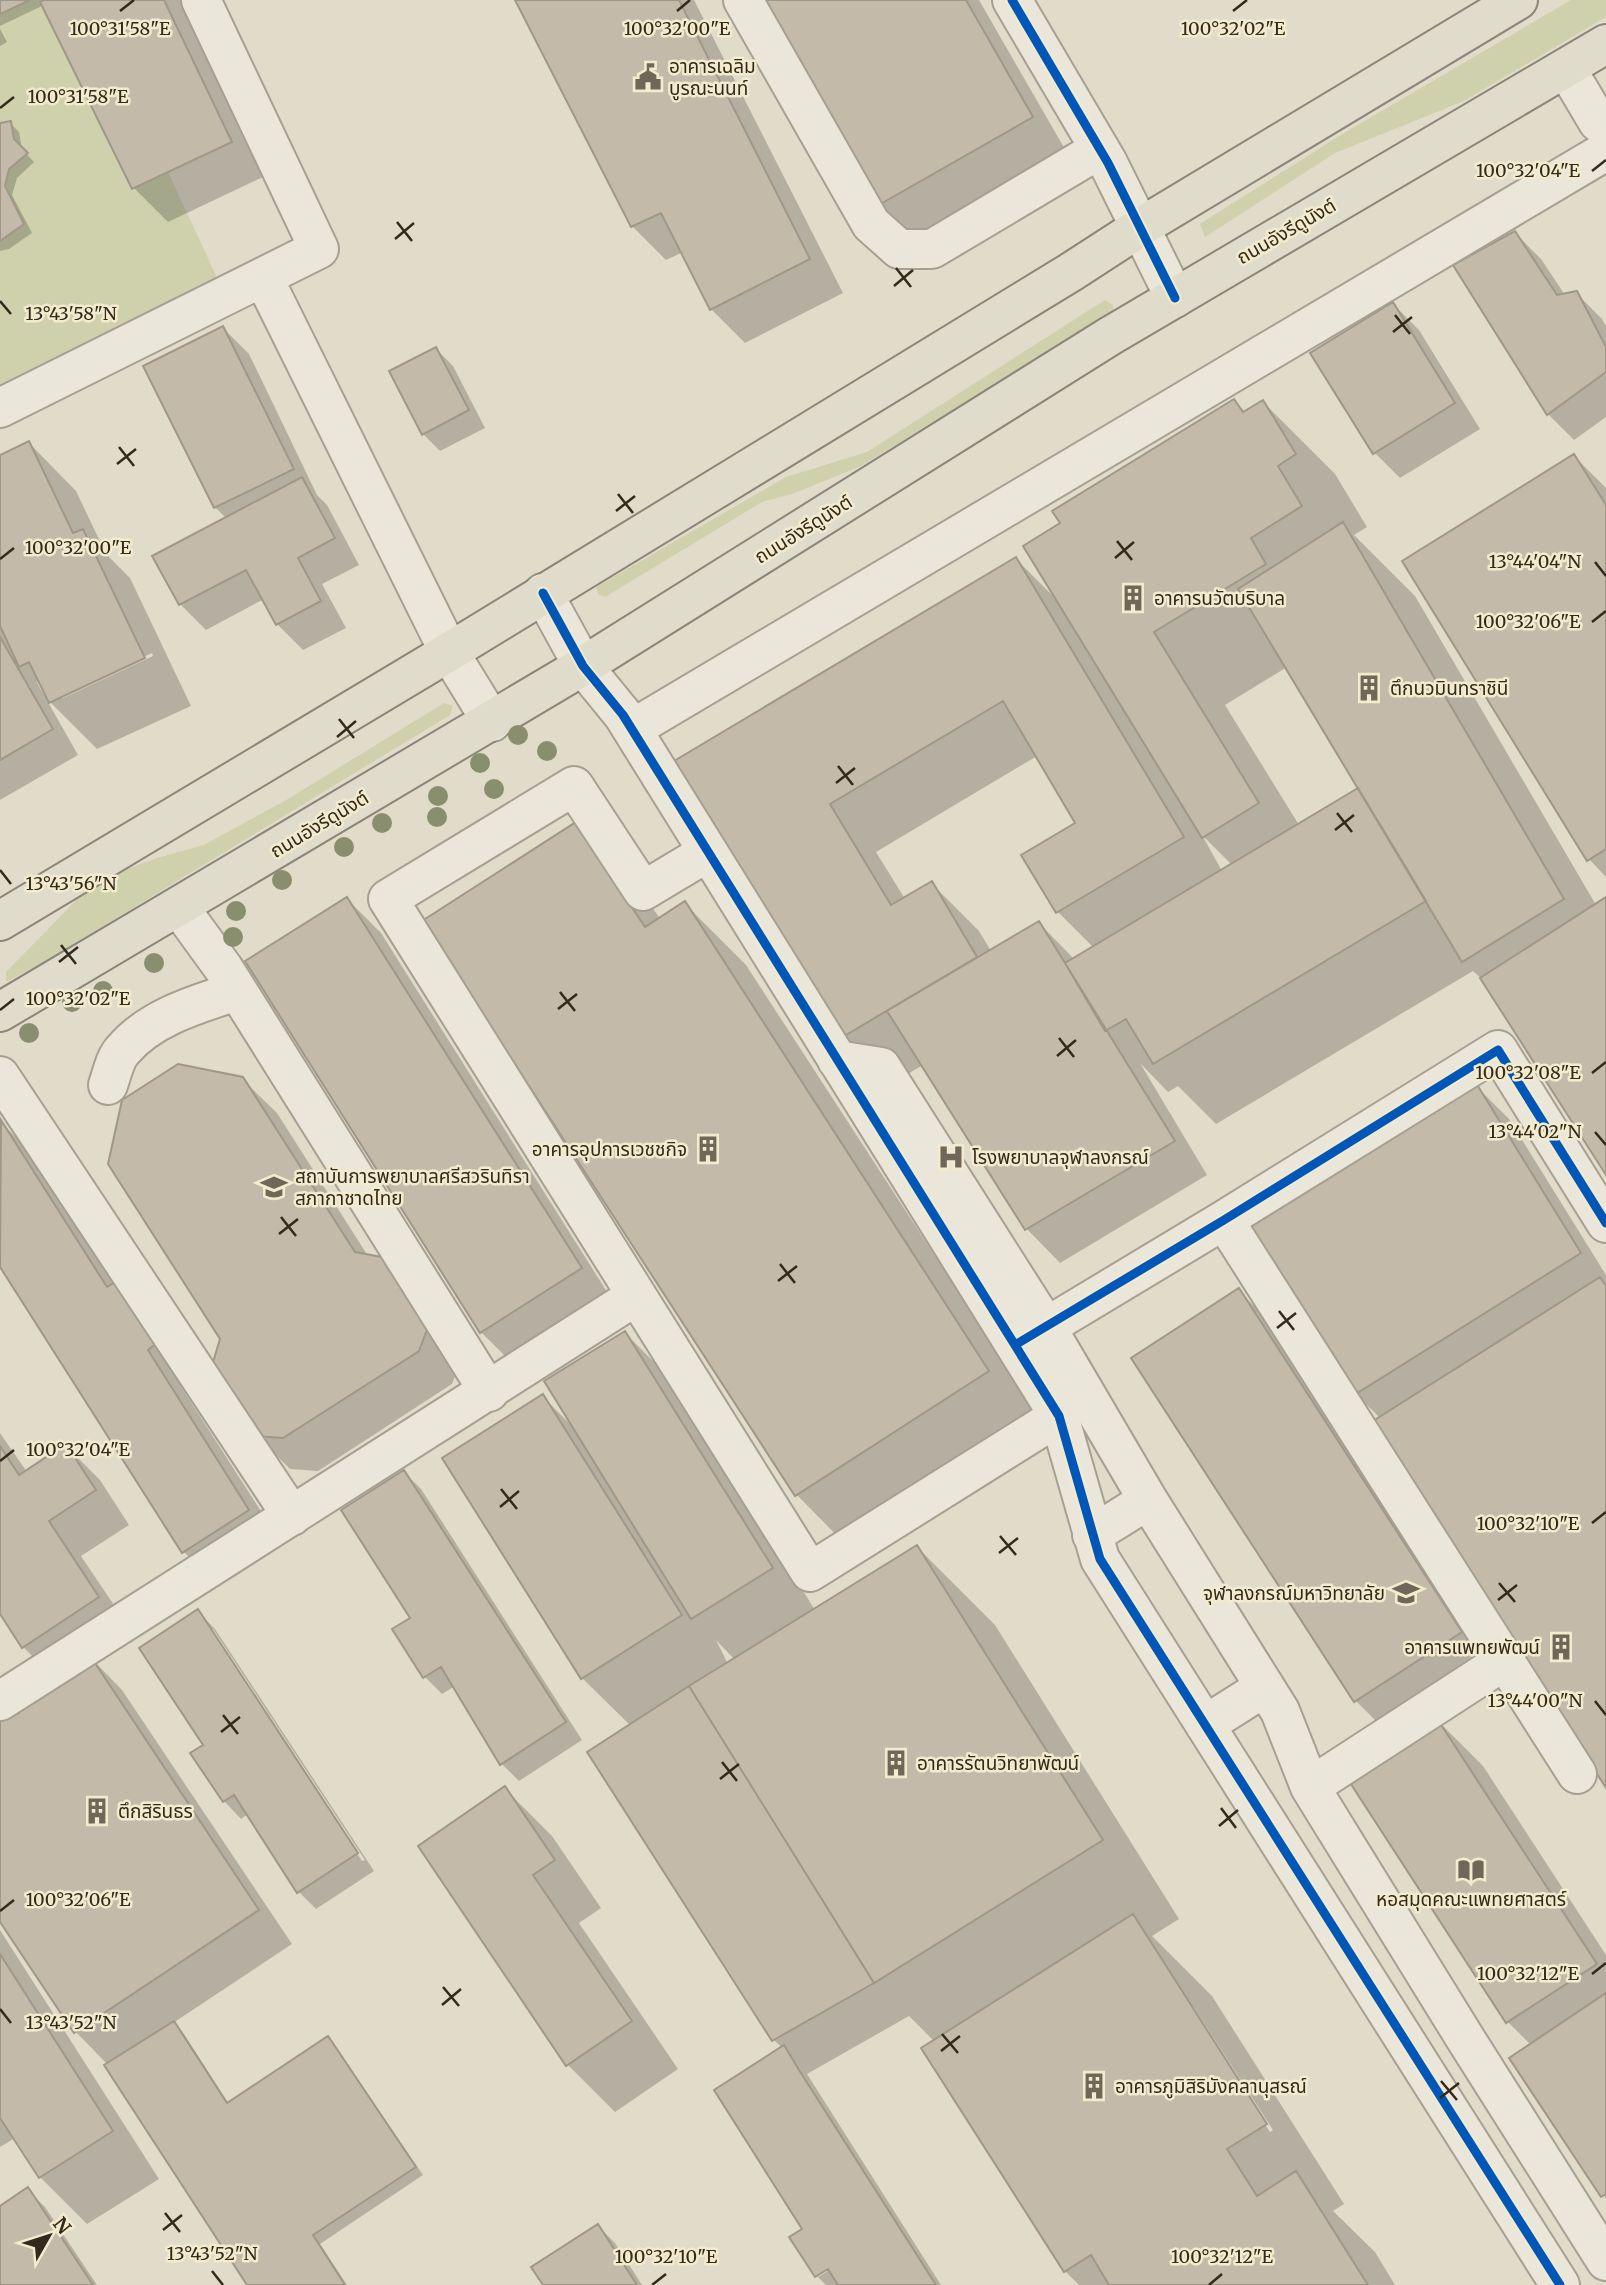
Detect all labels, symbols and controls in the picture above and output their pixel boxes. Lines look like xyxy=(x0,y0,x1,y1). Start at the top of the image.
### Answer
text: 100°31'58"E xyxy=(70,17,171,40)
text: 100°32'00"E xyxy=(624,17,731,40)
text: 100°32'02"E xyxy=(1181,17,1286,40)
place label: อาคารเฉลิม บูรณะนนท์ xyxy=(669,54,756,101)
public building icon: อาคารเฉลิม บูรณะนนท์ xyxy=(633,62,663,92)
text: 100°31'58"E xyxy=(28,85,129,108)
text: 100°32'04"E xyxy=(1476,159,1581,182)
street label: ถนนอังรีดูนังต์ xyxy=(1232,193,1340,270)
text: 13°43'58"N xyxy=(25,302,117,325)
street label: ถนนอังรีดูนังต์ xyxy=(750,489,857,569)
text: 100°32'00"E xyxy=(25,536,132,559)
text: 13°44'04"N xyxy=(1489,550,1581,573)
building icon: อาคารนวัตบริบาล xyxy=(1118,583,1148,613)
place label: อาคารนวัตบริบาล xyxy=(1154,586,1285,610)
text: 100°32'06"E xyxy=(1476,610,1581,633)
building icon: ตึกนวมินทราชินี xyxy=(1354,673,1384,703)
place label: ตึกนวมินทราชินี xyxy=(1390,676,1508,700)
street label: ถนนอังรีดูนังต์ xyxy=(265,785,373,864)
text: 13°43'56"N xyxy=(26,872,116,895)
text: 100°32'02"E xyxy=(26,987,131,1010)
text: 100°32'08"E xyxy=(1475,1061,1581,1084)
text: 13°44'02"N xyxy=(1489,1120,1582,1143)
building icon: อาคารอุปการเวชชกิจ xyxy=(693,1134,723,1164)
place label: อาคารอุปการเวชชกิจ xyxy=(532,1137,687,1161)
hospital icon: โรงพยาบาลจุฬาลงกรณ์ xyxy=(936,1142,966,1172)
place label: โรงพยาบาลจุฬาลงกรณ์ xyxy=(972,1145,1149,1169)
place label: สถาบันการพยาบาลศรีสวรินทิรา สภากาชาดไทย xyxy=(295,1164,530,1210)
school or university icon: สถาบันการพยาบาลศรีสวรินทิรา สภากาชาดไทย xyxy=(259,1172,289,1202)
text: 100°32'04"E xyxy=(26,1438,131,1461)
text: 100°32'10"E xyxy=(1477,1512,1580,1535)
school or university icon: จุฬาลงกรณ์มหาวิทยาลัย xyxy=(1391,1578,1421,1608)
place label: จุฬาลงกรณ์มหาวิทยาลัย xyxy=(1203,1581,1385,1605)
building icon: อาคารแพทยพัฒน์ xyxy=(1546,1632,1576,1662)
place label: อาคารแพทยพัฒน์ xyxy=(1404,1635,1540,1659)
text: 13°44'00"N xyxy=(1488,1689,1583,1712)
building icon: อาคารรัตนวิทยาพัฒน์ xyxy=(881,1748,911,1778)
place label: อาคารรัตนวิทยาพัฒน์ xyxy=(917,1751,1079,1775)
building icon: ตึกสิรินธร xyxy=(82,1796,112,1826)
place label: ตึกสิรินธร xyxy=(118,1799,193,1823)
library icon: หอสมุดคณะแพทยศาสตร์ xyxy=(1456,1855,1486,1885)
place label: หอสมุดคณะแพทยศาสตร์ xyxy=(1376,1887,1567,1911)
text: 100°32'06"E xyxy=(26,1888,131,1911)
text: 100°32'12"E xyxy=(1477,1962,1580,1985)
text: 13°43'52"N xyxy=(26,2011,116,2034)
building icon: อาคารภูมิสิริมังคลานุสรณ์ xyxy=(1079,2071,1109,2101)
place label: อาคารภูมิสิริมังคลานุสรณ์ xyxy=(1115,2074,1307,2099)
north arrow xyxy=(14,2201,84,2271)
text: N xyxy=(48,2212,76,2239)
text: 13°43'52"N xyxy=(167,2242,257,2265)
text: 100°32'10"E xyxy=(615,2245,718,2268)
text: 100°32'12"E xyxy=(1171,2245,1274,2268)

